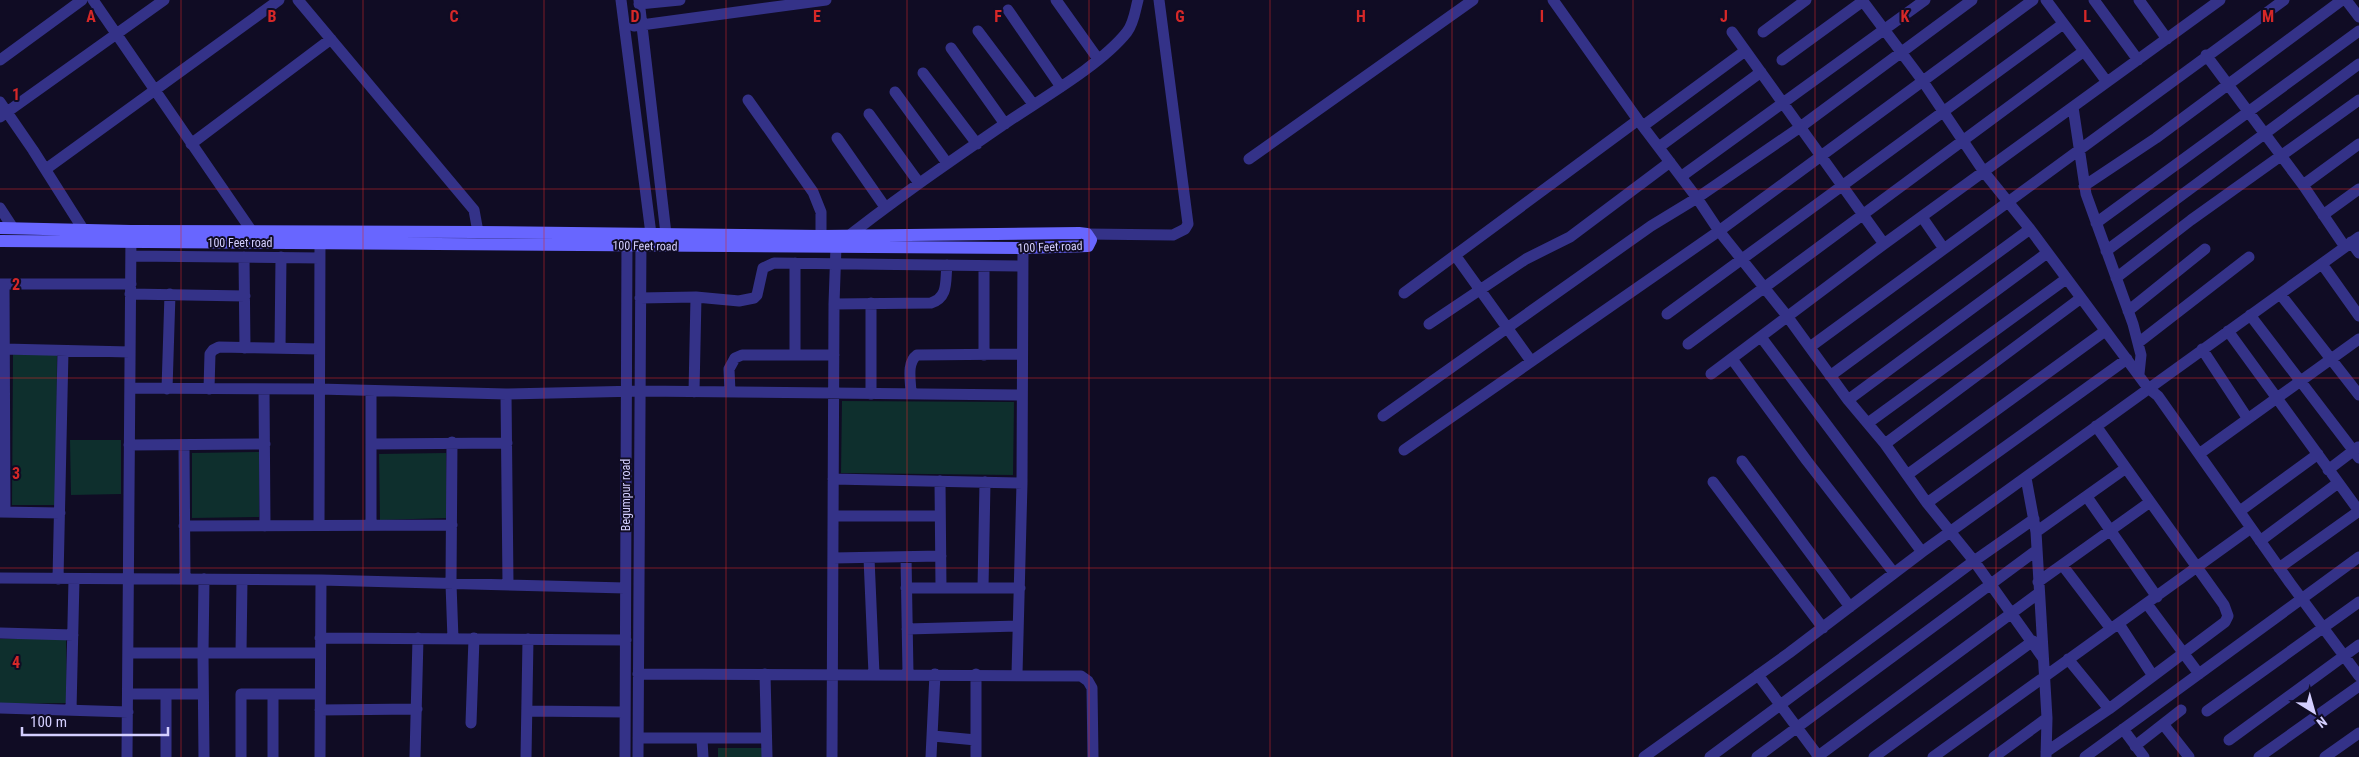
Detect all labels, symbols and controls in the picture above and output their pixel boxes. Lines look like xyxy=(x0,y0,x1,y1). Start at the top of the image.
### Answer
text: A xyxy=(86,7,96,26)
text: B xyxy=(268,7,277,26)
text: C xyxy=(449,7,459,26)
text: D xyxy=(630,7,640,26)
text: E xyxy=(813,7,821,26)
text: F xyxy=(994,7,1002,26)
text: G xyxy=(1175,7,1185,26)
text: H xyxy=(1356,7,1366,26)
text: I xyxy=(1540,7,1544,26)
text: J xyxy=(1720,7,1728,26)
text: K xyxy=(1901,7,1910,26)
text: L xyxy=(2083,7,2091,26)
text: M xyxy=(2262,7,2274,26)
text: 1 xyxy=(12,85,20,104)
street label: 100 Feet road xyxy=(208,236,273,250)
street label: 100 Feet road xyxy=(612,238,678,254)
street label: 100 Feet road xyxy=(1017,239,1083,255)
text: 2 xyxy=(12,275,20,294)
street label: Begumpur road xyxy=(619,459,633,531)
text: 3 xyxy=(12,464,20,483)
text: 4 xyxy=(12,653,20,672)
north arrow xyxy=(2289,687,2339,737)
scale bar xyxy=(22,704,169,736)
text: 100 m xyxy=(30,713,67,731)
text: N xyxy=(2314,713,2330,731)

